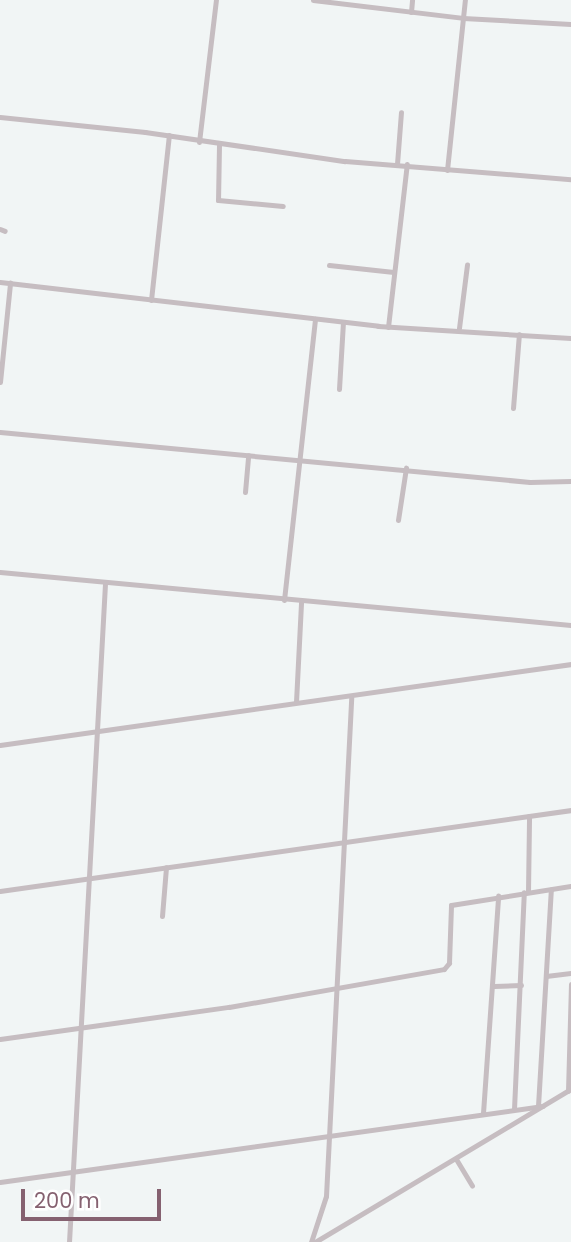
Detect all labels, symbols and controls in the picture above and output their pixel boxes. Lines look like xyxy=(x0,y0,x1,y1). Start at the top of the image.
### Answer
scale bar xyxy=(24,1176,164,1220)
text: 200 m xyxy=(34,1186,100,1215)

